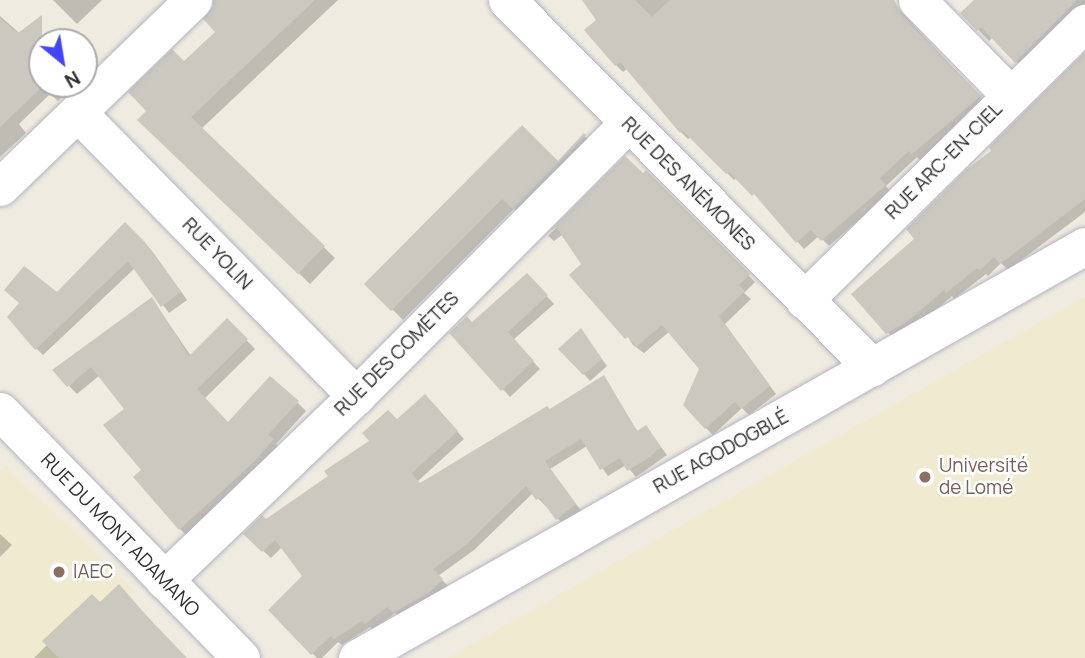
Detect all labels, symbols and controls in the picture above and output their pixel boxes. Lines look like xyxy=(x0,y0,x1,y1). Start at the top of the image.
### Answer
north arrow xyxy=(28,28,98,98)
text: N xyxy=(60,65,85,94)
street label: RUE ARC-EN-CIEL xyxy=(881,98,1007,224)
street label: RUE DES ANÉMONES xyxy=(617,113,759,255)
street label: RUE YOLIN xyxy=(177,213,257,295)
street label: RUE DES COMÈTES xyxy=(330,287,464,421)
street label: RUE AGODOGBLÉ xyxy=(650,405,792,499)
street label: RUE DU MONT ADAMANO xyxy=(36,448,204,622)
place label: Université de Lomé xyxy=(939,455,1028,499)
marker: Université de Lomé xyxy=(917,469,933,485)
place label: IAEC xyxy=(73,561,113,583)
marker: IAEC xyxy=(51,564,67,580)

